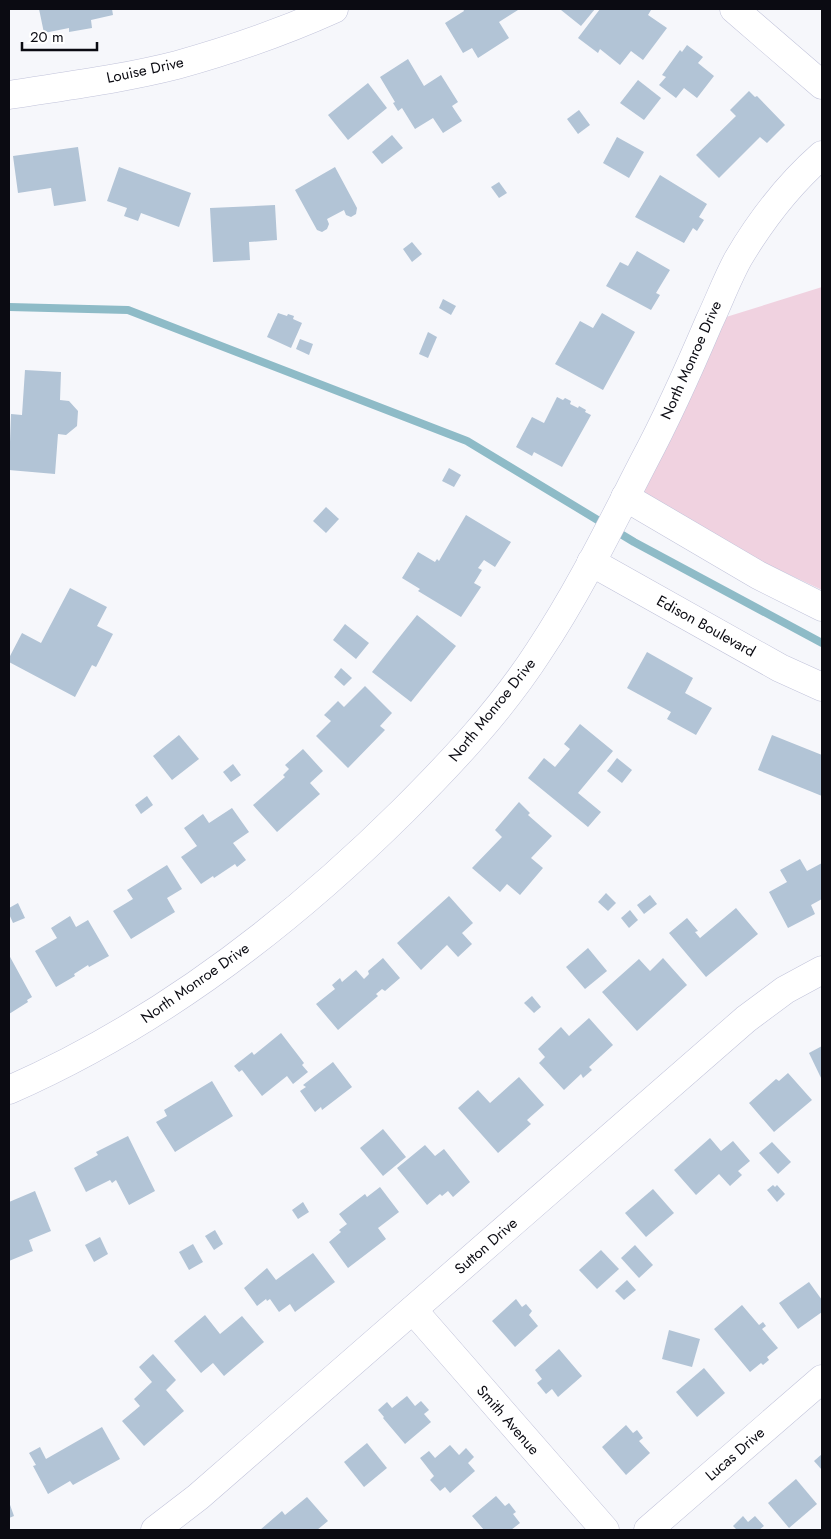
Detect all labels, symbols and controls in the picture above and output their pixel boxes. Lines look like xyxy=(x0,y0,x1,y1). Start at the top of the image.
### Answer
scale bar xyxy=(22,20,98,52)
text: 20 m xyxy=(30,26,64,48)
street label: Louise Drive xyxy=(104,51,186,89)
street label: North Monroe Drive xyxy=(655,297,727,423)
street label: Edison Boulevard xyxy=(652,590,760,662)
street label: North Monroe Drive xyxy=(443,653,541,767)
street label: North Monroe Drive xyxy=(136,937,254,1029)
street label: Sutton Drive xyxy=(450,1212,523,1280)
street label: Smith Avenue xyxy=(471,1380,545,1460)
street label: Lucas Drive xyxy=(700,1422,770,1486)

